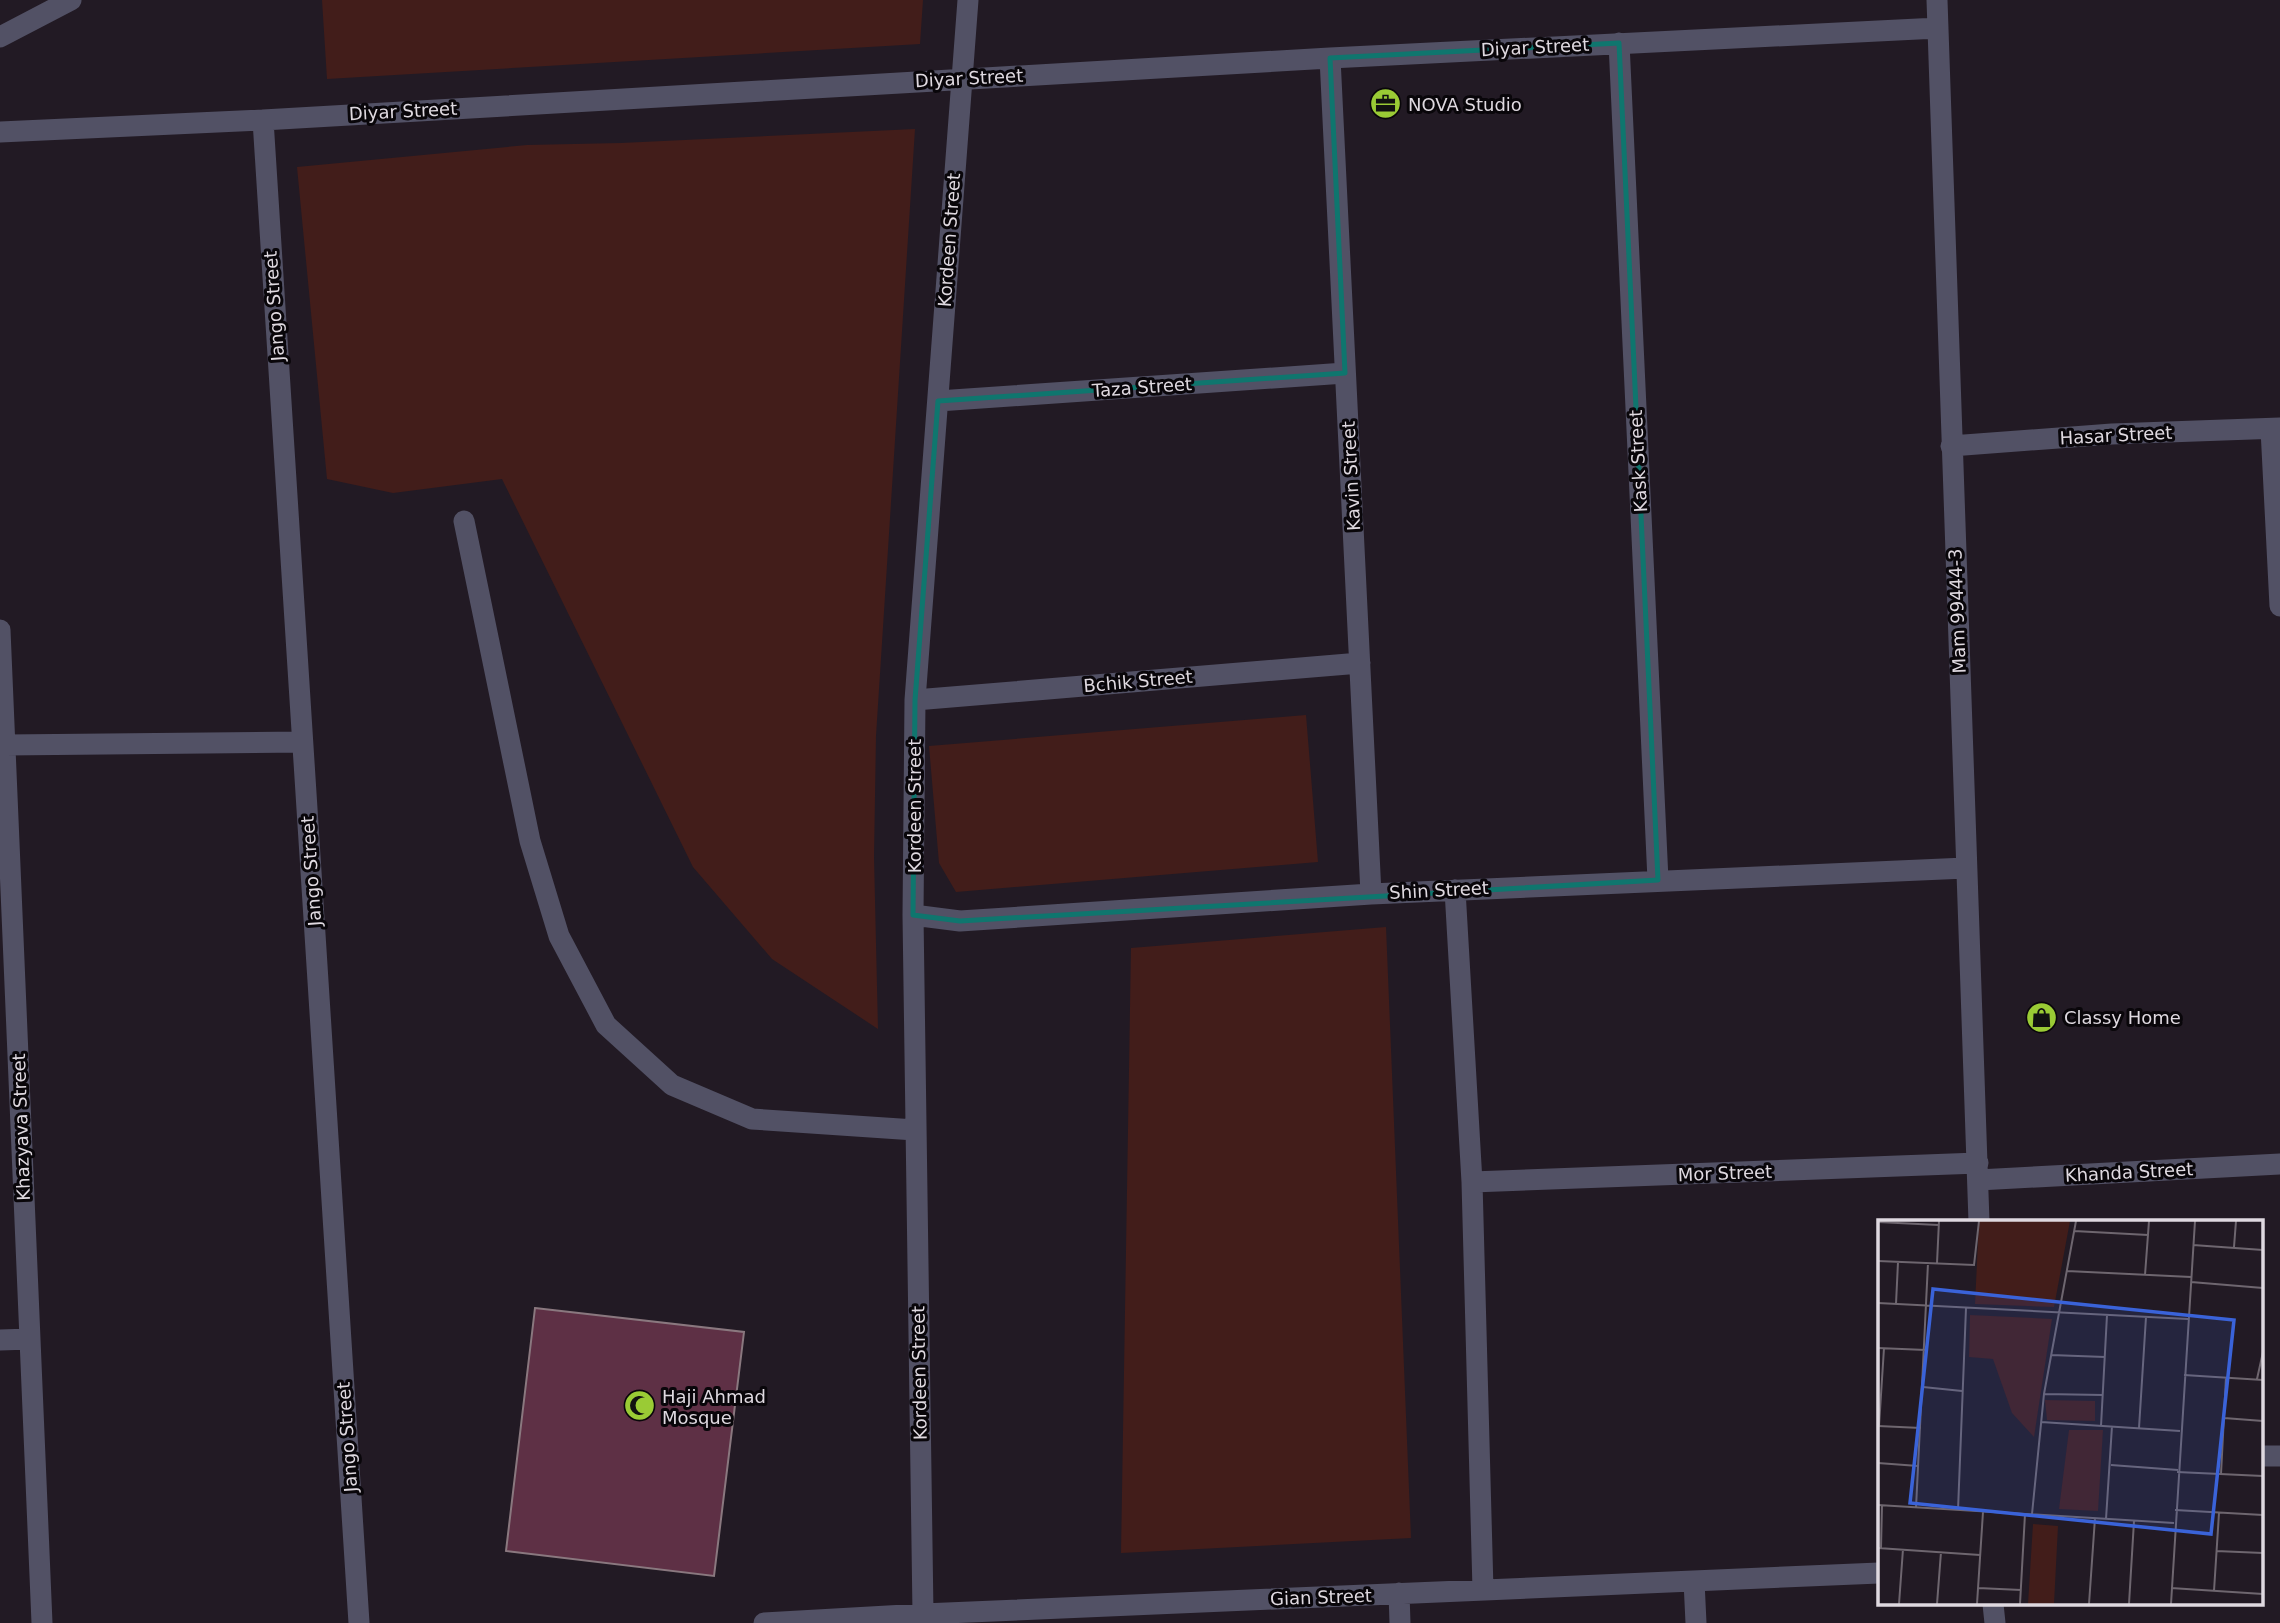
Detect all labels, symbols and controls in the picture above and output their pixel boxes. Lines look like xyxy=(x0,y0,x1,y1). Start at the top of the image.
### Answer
street label: Diyar Street xyxy=(1480,34,1590,60)
street label: Diyar Street xyxy=(914,65,1024,91)
office icon: NOVA Studio xyxy=(1368,87,1402,121)
place label: NOVA Studio xyxy=(1408,94,1522,115)
street label: Diyar Street xyxy=(348,98,458,124)
street label: Kordeen Street xyxy=(934,172,964,308)
street label: Jango Street xyxy=(260,250,288,363)
street label: Taza Street xyxy=(1090,373,1193,401)
street label: Kask Street xyxy=(1625,409,1651,513)
street label: Kavin Street xyxy=(1338,421,1364,531)
street label: Hasar Street xyxy=(2059,422,2173,448)
street label: Mam 99444-3 xyxy=(1944,548,1970,674)
street label: Bchik Street xyxy=(1083,666,1193,696)
street label: Kordeen Street xyxy=(904,739,925,873)
street label: Jango Street xyxy=(297,815,325,928)
street label: Shin Street xyxy=(1389,877,1489,903)
shop icon: Classy Home xyxy=(2024,1000,2058,1034)
place label: Classy Home xyxy=(2064,1007,2181,1028)
street label: Khazyava Street xyxy=(8,1053,34,1201)
street label: Khanda Street xyxy=(2064,1158,2194,1186)
street label: Mor Street xyxy=(1677,1161,1773,1185)
inset map xyxy=(1878,1220,2262,1606)
street label: Kordeen Street xyxy=(907,1306,931,1440)
street label: Jango Street xyxy=(333,1381,361,1494)
place label: Haji Ahmad Mosque xyxy=(662,1386,766,1428)
mosque icon: Haji Ahmad Mosque xyxy=(622,1389,656,1423)
street label: Gian Street xyxy=(1270,1585,1372,1609)

